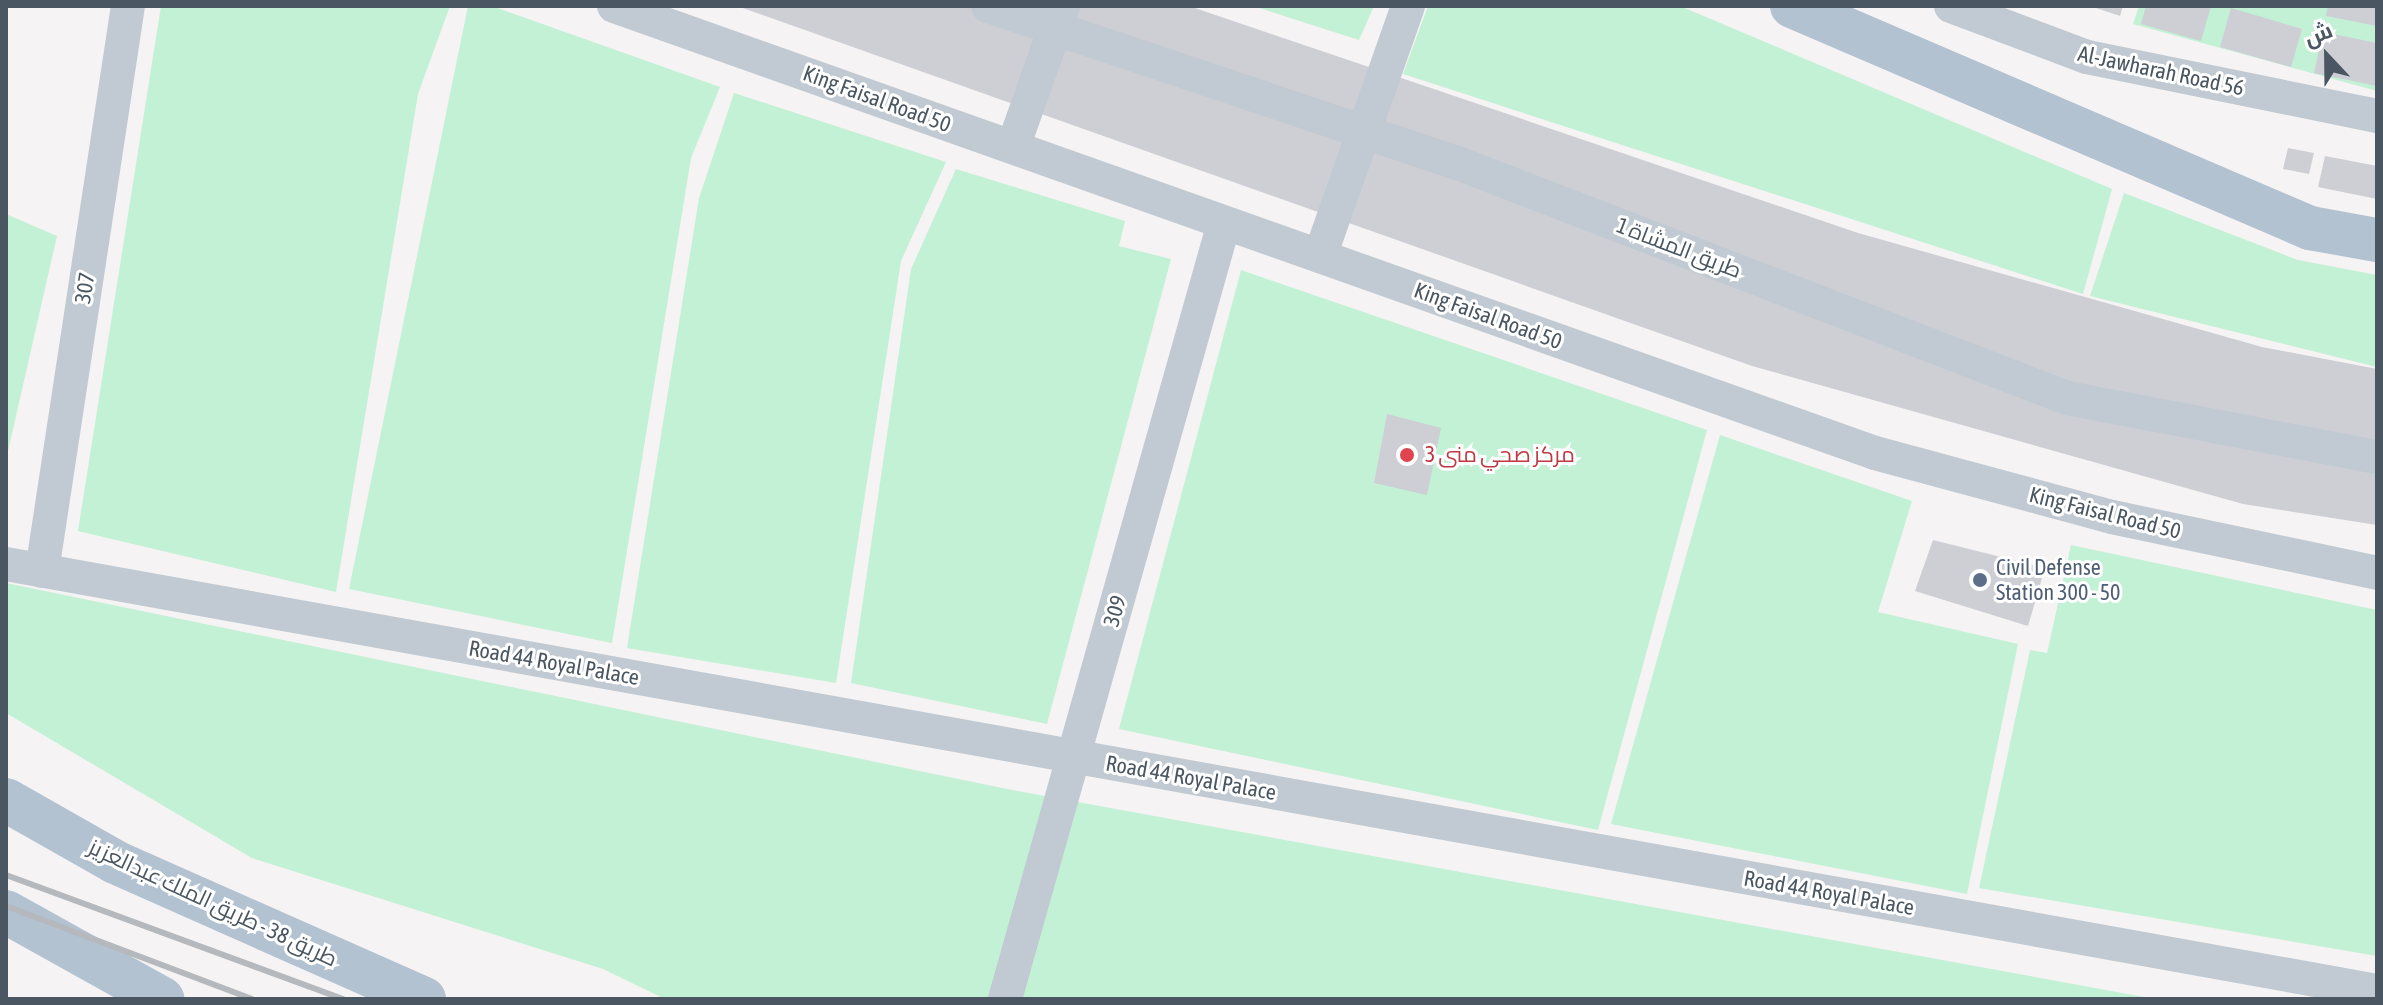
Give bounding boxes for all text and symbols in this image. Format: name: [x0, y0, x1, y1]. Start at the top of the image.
north arrow: [2287, 16, 2367, 96]
text: ش: [2300, 16, 2336, 51]
street label: Al-Jawharah Road 56: [2076, 41, 2246, 101]
street label: King Faisal Road 50: [800, 60, 954, 138]
street label: طريق المشاة 1: [1613, 212, 1745, 284]
street label: 307: [70, 271, 100, 305]
street label: King Faisal Road 50: [1411, 277, 1565, 355]
place label: مركز صحي منى 3: [1425, 442, 1575, 468]
marker: مركز صحي منى 3: [1396, 444, 1418, 466]
street label: King Faisal Road 50: [2026, 481, 2184, 545]
place label: Civil Defense Station 300 - 50: [1996, 554, 2120, 606]
marker: Civil Defense Station 300 - 50: [1971, 571, 1989, 589]
street label: 309: [1098, 592, 1132, 630]
street label: Road 44 Royal Palace: [467, 635, 641, 691]
street label: Road 44 Royal Palace: [1104, 750, 1278, 806]
street label: طريق 38 - طريق الملك عبدالعزيز: [84, 834, 342, 972]
street label: Road 44 Royal Palace: [1742, 865, 1916, 921]

